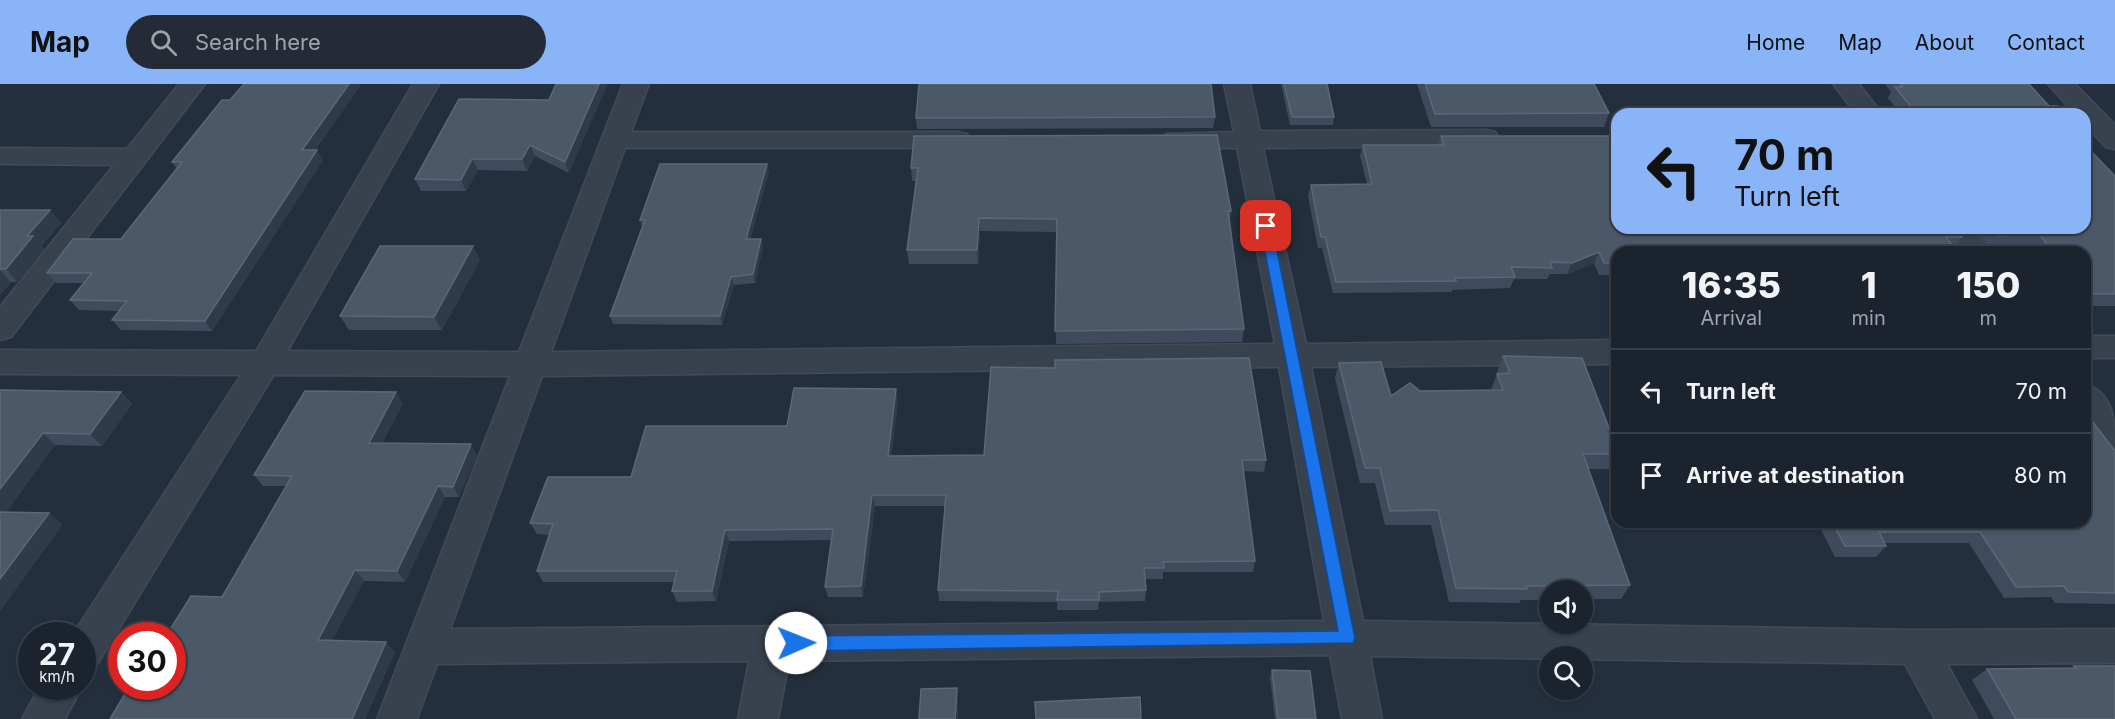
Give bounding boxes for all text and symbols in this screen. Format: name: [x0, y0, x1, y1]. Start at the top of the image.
search box: [126, 15, 546, 69]
text: Map: [30, 25, 90, 59]
icon: search: [147, 26, 180, 59]
text: Search here: [195, 29, 321, 55]
text: Home: [1746, 30, 1805, 55]
text: Map: [1838, 30, 1882, 55]
text: About: [1915, 30, 1974, 55]
text: Contact: [2007, 30, 2085, 55]
text: 70 m: [1734, 129, 1834, 180]
icon: left: [1635, 132, 1713, 210]
text: Turn left: [1734, 180, 1840, 213]
pin: [1240, 200, 1291, 251]
icon: arrive: [1249, 209, 1282, 242]
text: 16:35: [1682, 263, 1781, 307]
text: 1: [1861, 263, 1877, 307]
text: 150: [1956, 263, 2020, 307]
text: Arrival: [1700, 306, 1762, 330]
text: min: [1852, 306, 1886, 330]
text: m: [1980, 306, 1997, 330]
icon: left: [1635, 375, 1668, 408]
text: Turn left: [1686, 378, 1776, 404]
text: 70 m: [2016, 378, 2067, 404]
icon: arrive: [1635, 459, 1668, 492]
text: Arrive at destination: [1686, 462, 1905, 488]
text: 80 m: [2014, 462, 2067, 488]
map controls: [1539, 580, 1593, 700]
button: sound: [1539, 580, 1593, 634]
position arrow: [764, 611, 828, 675]
speed limit sign: 30: [108, 622, 186, 700]
text: 27: [39, 636, 75, 672]
button: search: [1539, 646, 1593, 700]
text: km/h: [39, 667, 75, 686]

